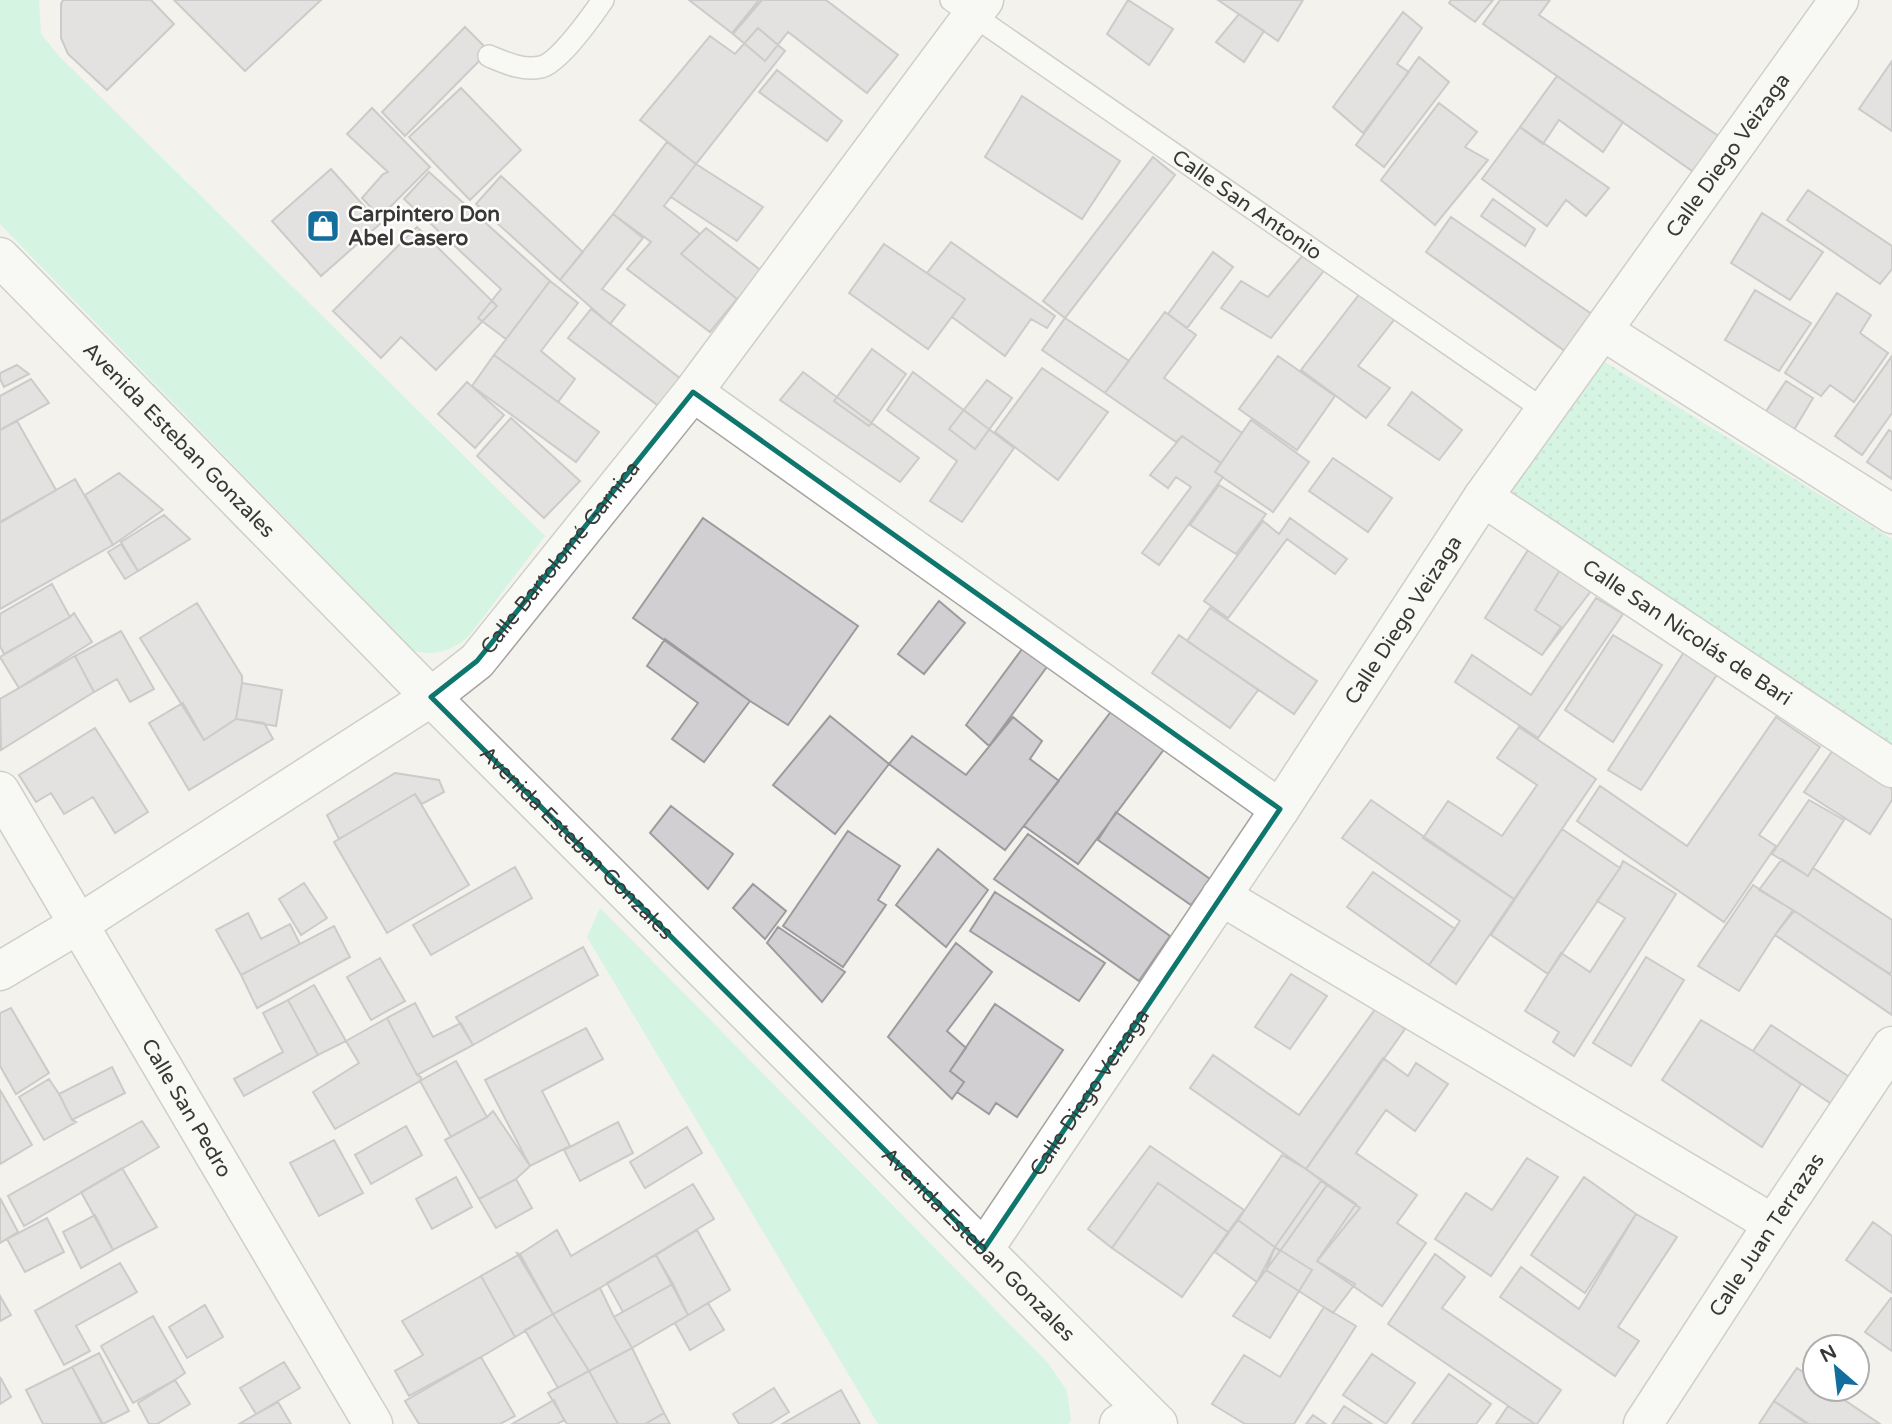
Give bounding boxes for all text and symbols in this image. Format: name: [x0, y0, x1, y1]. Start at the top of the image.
street label: Calle Diego Veizaga: [1661, 68, 1795, 242]
street label: Calle San Antonio: [1167, 144, 1327, 265]
place label: Carpintero Don Abel Casero: [348, 202, 500, 251]
shop icon: Carpintero Don Abel Casero: [304, 207, 342, 245]
street label: Avenida Esteban Gonzales: [78, 337, 280, 543]
street label: Calle Bartolomé Garnica: [475, 456, 645, 659]
street label: Calle Diego Veizaga: [1339, 531, 1467, 709]
street label: Calle San Nicolás de Bari: [1578, 554, 1797, 711]
street label: Avenida Esteban Gonzales: [475, 741, 679, 945]
street label: Calle Diego Veizaga: [1024, 1004, 1155, 1181]
street label: Calle San Pedro: [136, 1034, 237, 1182]
street label: Avenida Esteban Gonzales: [876, 1142, 1080, 1346]
street label: Calle Juan Terrazas: [1704, 1148, 1829, 1321]
north arrow: [1801, 1333, 1871, 1403]
text: N: [1817, 1341, 1840, 1367]

